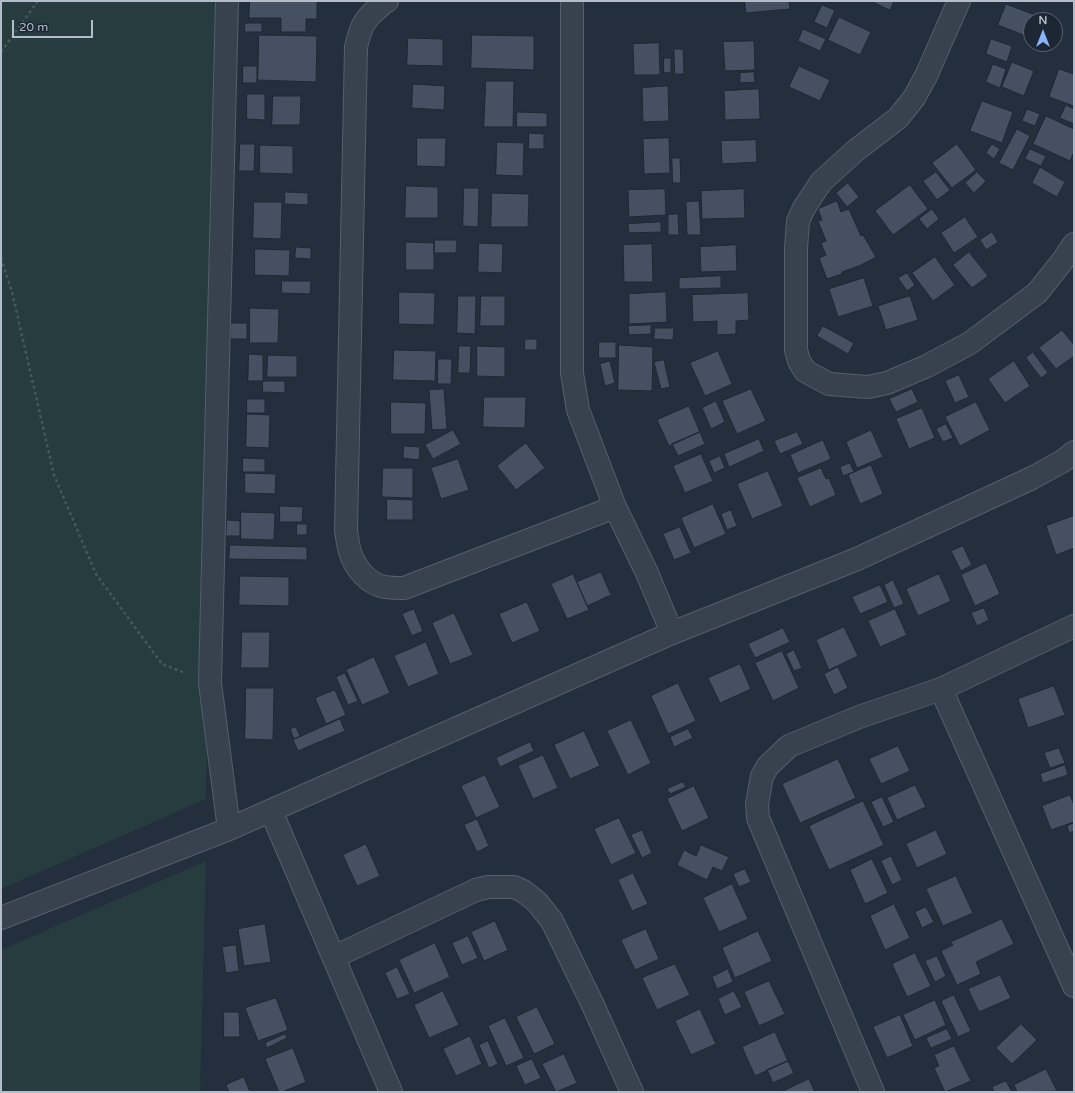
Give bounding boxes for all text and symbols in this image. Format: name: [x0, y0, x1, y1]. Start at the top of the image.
scale bar: [14, 12, 95, 38]
north arrow: [1023, 12, 1063, 52]
text: N: [1039, 14, 1047, 27]
text: 20 m: [19, 20, 48, 34]

